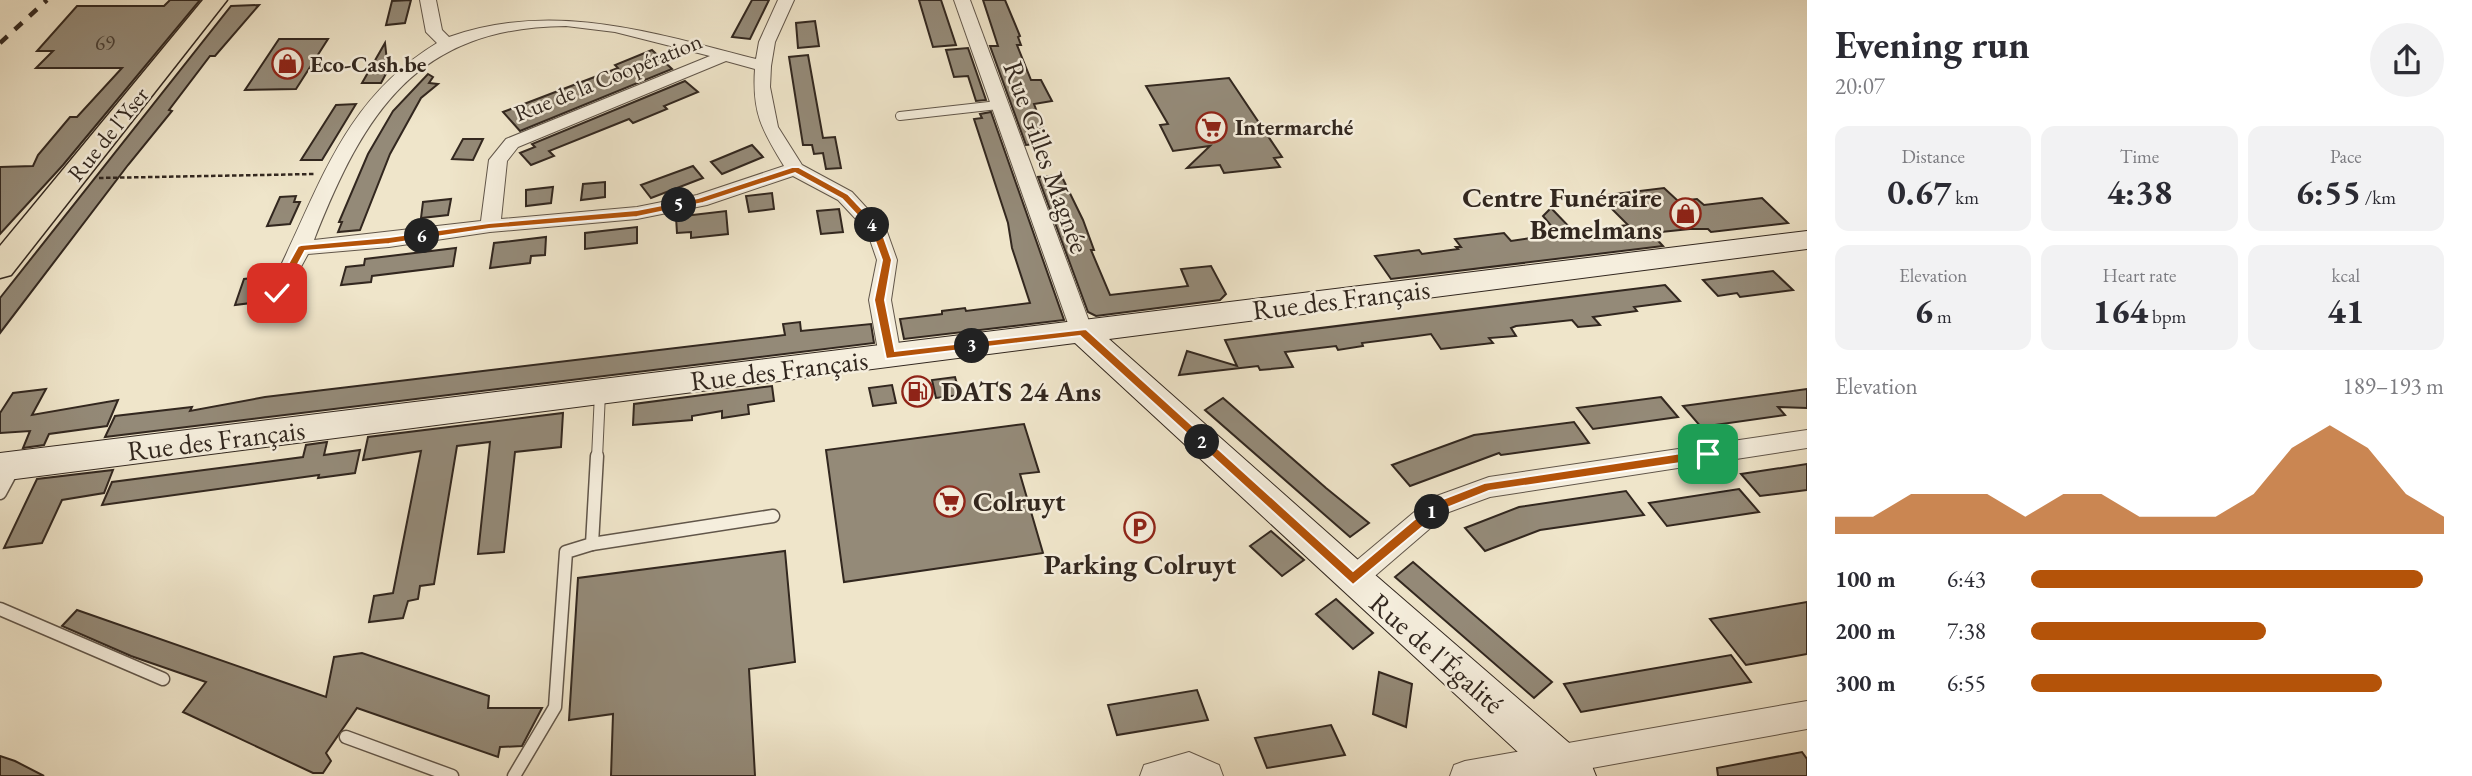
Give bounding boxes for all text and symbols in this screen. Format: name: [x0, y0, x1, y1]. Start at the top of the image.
text: Evening run: [1835, 20, 2030, 69]
button: share: [2370, 23, 2444, 97]
street label: Rue de la Coopération: [510, 26, 706, 128]
house number: 69: [95, 29, 115, 56]
shop icon: Eco-Cash.be: [270, 47, 304, 81]
place label: Eco-Cash.be: [310, 49, 427, 79]
street label: Rue Gilles Magnée: [996, 56, 1098, 258]
text: 20:07: [1835, 71, 1885, 101]
street label: Rue de l'Yser: [61, 80, 155, 187]
supermarket icon: Intermarché: [1195, 110, 1229, 144]
place label: Intermarché: [1235, 112, 1354, 142]
text: Distance: [1901, 144, 1965, 169]
text: Time: [2120, 144, 2159, 169]
text: Pace: [2330, 144, 2362, 169]
text: 0.67: [1887, 169, 1952, 214]
text: 4:38: [2107, 169, 2172, 214]
text: 6:55: [2296, 169, 2361, 214]
place label: Centre Funéraire Bemelmans: [1462, 179, 1662, 247]
text: km: [1952, 185, 1979, 210]
text: /km: [2361, 185, 2396, 210]
pin: 5: [662, 188, 696, 222]
text: 5: [673, 192, 684, 217]
shop icon: Centre Funéraire Bemelmans: [1668, 196, 1702, 230]
pin: 4: [854, 208, 890, 243]
text: 4: [866, 212, 877, 237]
pin: 6: [404, 218, 440, 254]
text: 6: [416, 223, 427, 248]
pin: [247, 263, 307, 323]
text: Elevation: [1899, 263, 1967, 288]
text: Heart rate: [2103, 263, 2176, 288]
text: kcal: [2332, 263, 2360, 288]
street label: Rue des Français: [1250, 270, 1432, 328]
icon: check: [258, 274, 296, 312]
text: 6: [1915, 288, 1933, 333]
text: 164: [2093, 288, 2148, 333]
text: 41: [2327, 288, 2364, 333]
text: m: [1933, 304, 1952, 329]
text: bpm: [2148, 304, 2186, 329]
pin: 3: [954, 328, 990, 364]
text: 3: [966, 333, 977, 358]
street label: Rue des Français: [688, 341, 870, 399]
text: Elevation: [1835, 371, 1918, 401]
text: 189–193 m: [2343, 371, 2444, 401]
place label: DATS 24 Ans: [941, 373, 1101, 409]
fuel station icon: DATS 24 Ans: [901, 374, 935, 408]
street label: Rue des Français: [125, 411, 307, 469]
pin: 2: [1184, 424, 1220, 460]
pin: [1678, 424, 1738, 484]
text: 2: [1196, 429, 1207, 454]
icon: arrive: [1689, 435, 1727, 473]
place label: Colruyt: [973, 483, 1066, 519]
supermarket icon: Colruyt: [933, 484, 967, 518]
pin: 1: [1414, 494, 1450, 530]
text: 1: [1426, 499, 1437, 524]
parking icon: Parking Colruyt: [1123, 510, 1157, 544]
place label: Parking Colruyt: [1044, 546, 1237, 582]
text: 100 m: [1835, 564, 1896, 594]
text: 6:43: [1947, 564, 1986, 594]
street label: Rue de l'Égalité: [1362, 585, 1512, 721]
text: 200 m: [1835, 616, 1896, 646]
text: 7:38: [1947, 616, 1986, 646]
text: 300 m: [1835, 668, 1896, 698]
text: 6:55: [1947, 668, 1986, 698]

